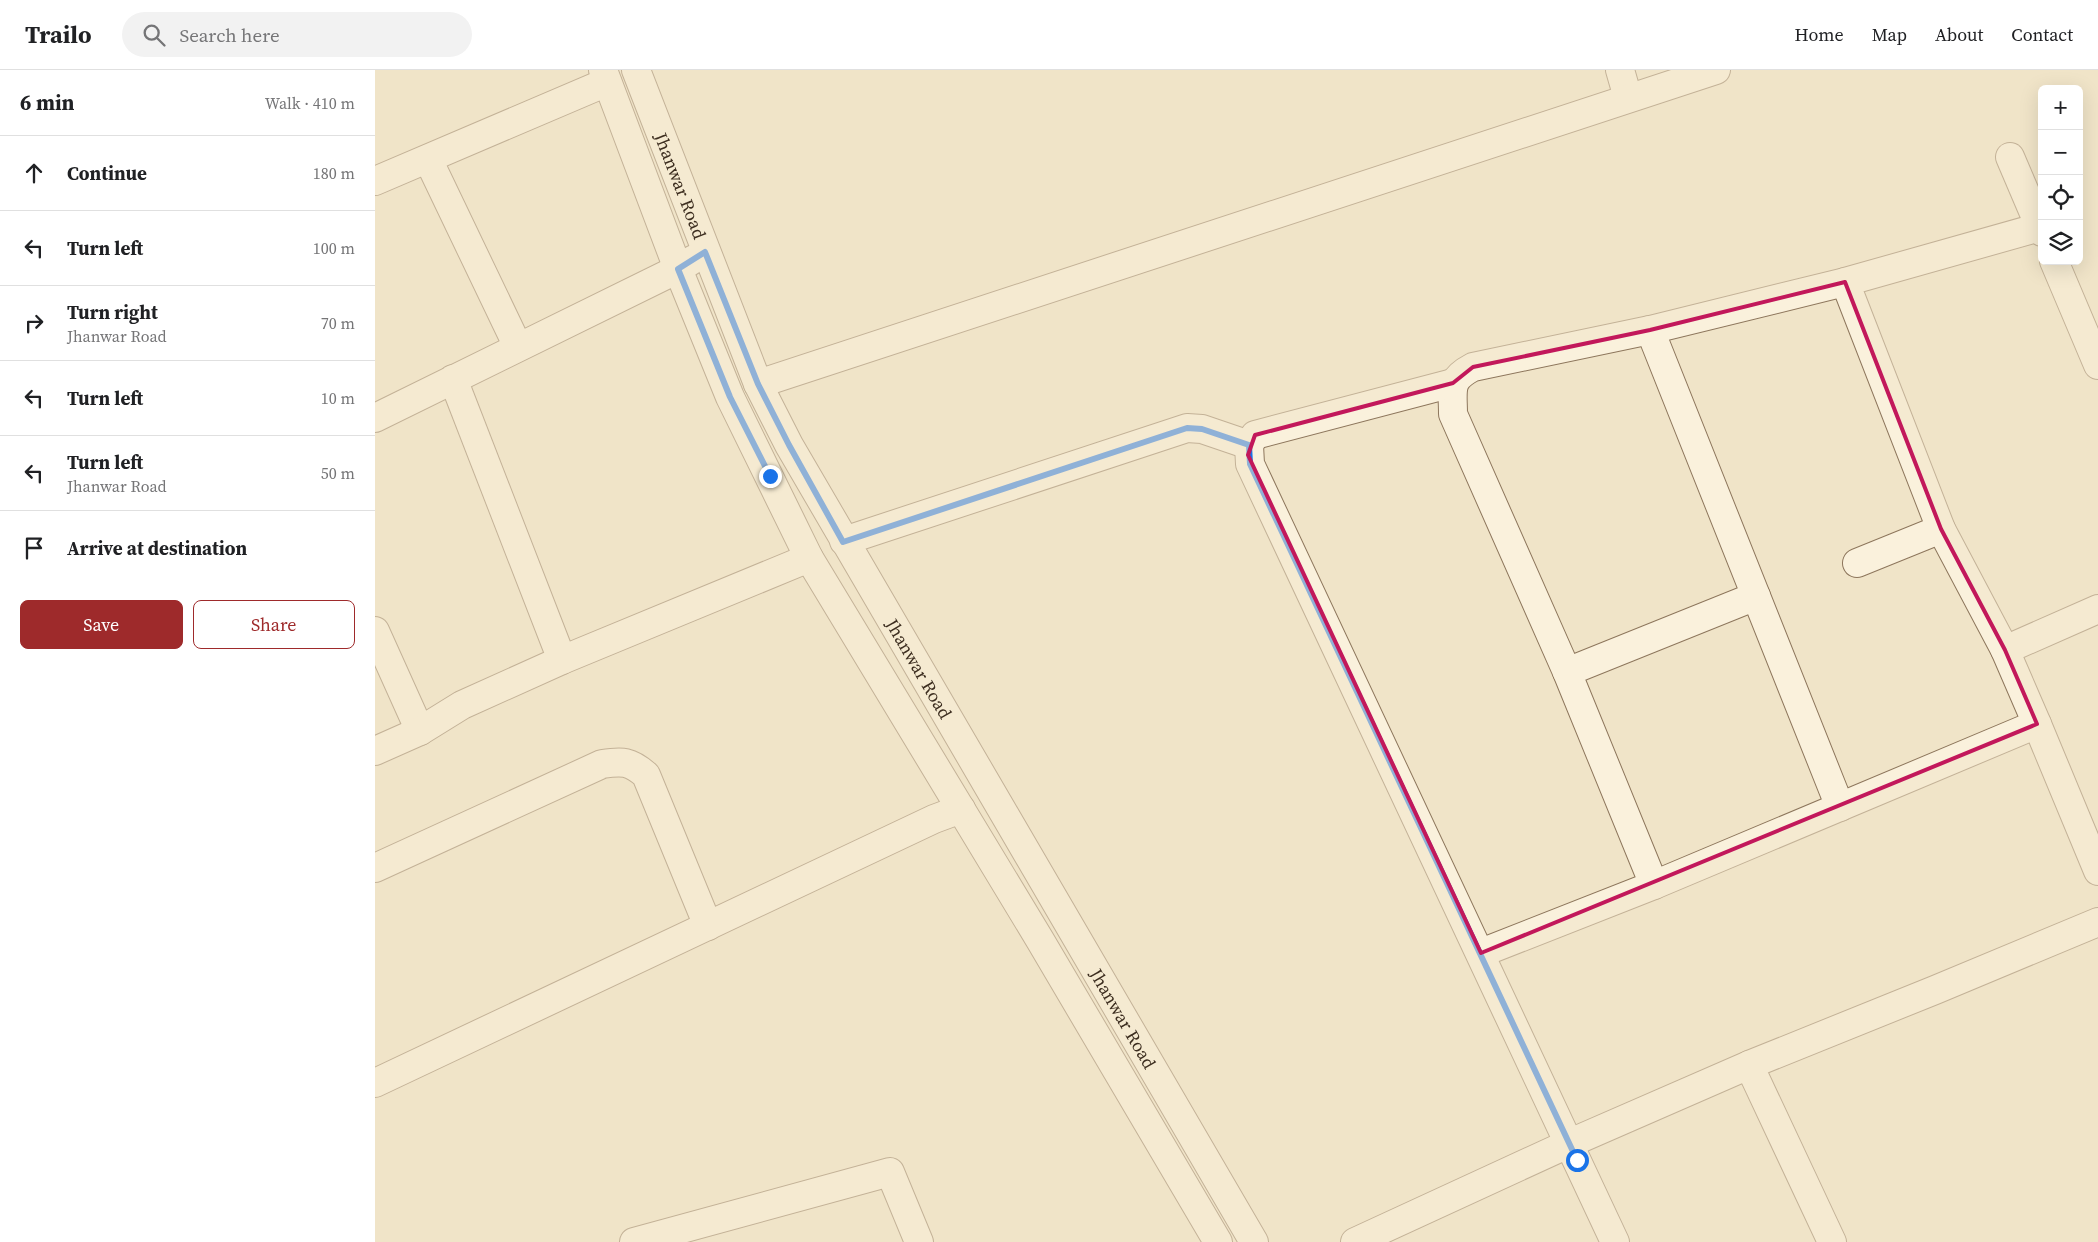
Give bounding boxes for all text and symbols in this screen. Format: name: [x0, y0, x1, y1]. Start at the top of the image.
search box: [122, 12, 472, 57]
text: Trailo: [25, 18, 92, 51]
icon: search: [140, 21, 168, 49]
text: Search here: [180, 22, 280, 48]
text: Home: [1795, 22, 1844, 47]
text: Map: [1872, 22, 1907, 47]
text: About: [1935, 22, 1983, 47]
text: Contact: [2011, 22, 2073, 47]
map controls: [2038, 85, 2083, 265]
button: +: [2038, 85, 2083, 130]
text: 6 min: [20, 88, 75, 117]
text: Walk · 410 m: [265, 92, 355, 114]
street label: Jhanwar Road: [649, 128, 713, 242]
button: −: [2038, 130, 2083, 175]
icon: ahead: [20, 159, 48, 187]
text: Continue: [67, 160, 147, 186]
text: 180 m: [313, 162, 355, 184]
button: locate: [2038, 175, 2083, 220]
button: layers: [2038, 220, 2083, 265]
icon: left: [20, 234, 48, 262]
text: Turn left: [67, 235, 143, 261]
text: 100 m: [313, 237, 355, 259]
text: Turn right: [67, 299, 158, 325]
icon: right: [20, 309, 48, 337]
text: 70 m: [321, 312, 355, 334]
text: Jhanwar Road: [67, 325, 167, 347]
icon: left: [20, 384, 48, 412]
text: Turn left: [67, 385, 143, 411]
text: 10 m: [321, 387, 355, 409]
text: Turn left: [67, 449, 143, 475]
icon: left: [20, 459, 48, 487]
text: 50 m: [321, 462, 355, 484]
route end: [759, 465, 782, 488]
text: Jhanwar Road: [67, 475, 167, 497]
icon: arrive: [20, 534, 48, 562]
text: Arrive at destination: [67, 535, 247, 561]
button: Save: [20, 600, 183, 649]
button: Share: [193, 600, 355, 649]
street label: Jhanwar Road: [880, 613, 958, 723]
street label: Jhanwar Road: [1084, 963, 1163, 1073]
route start: [1566, 1149, 1589, 1172]

